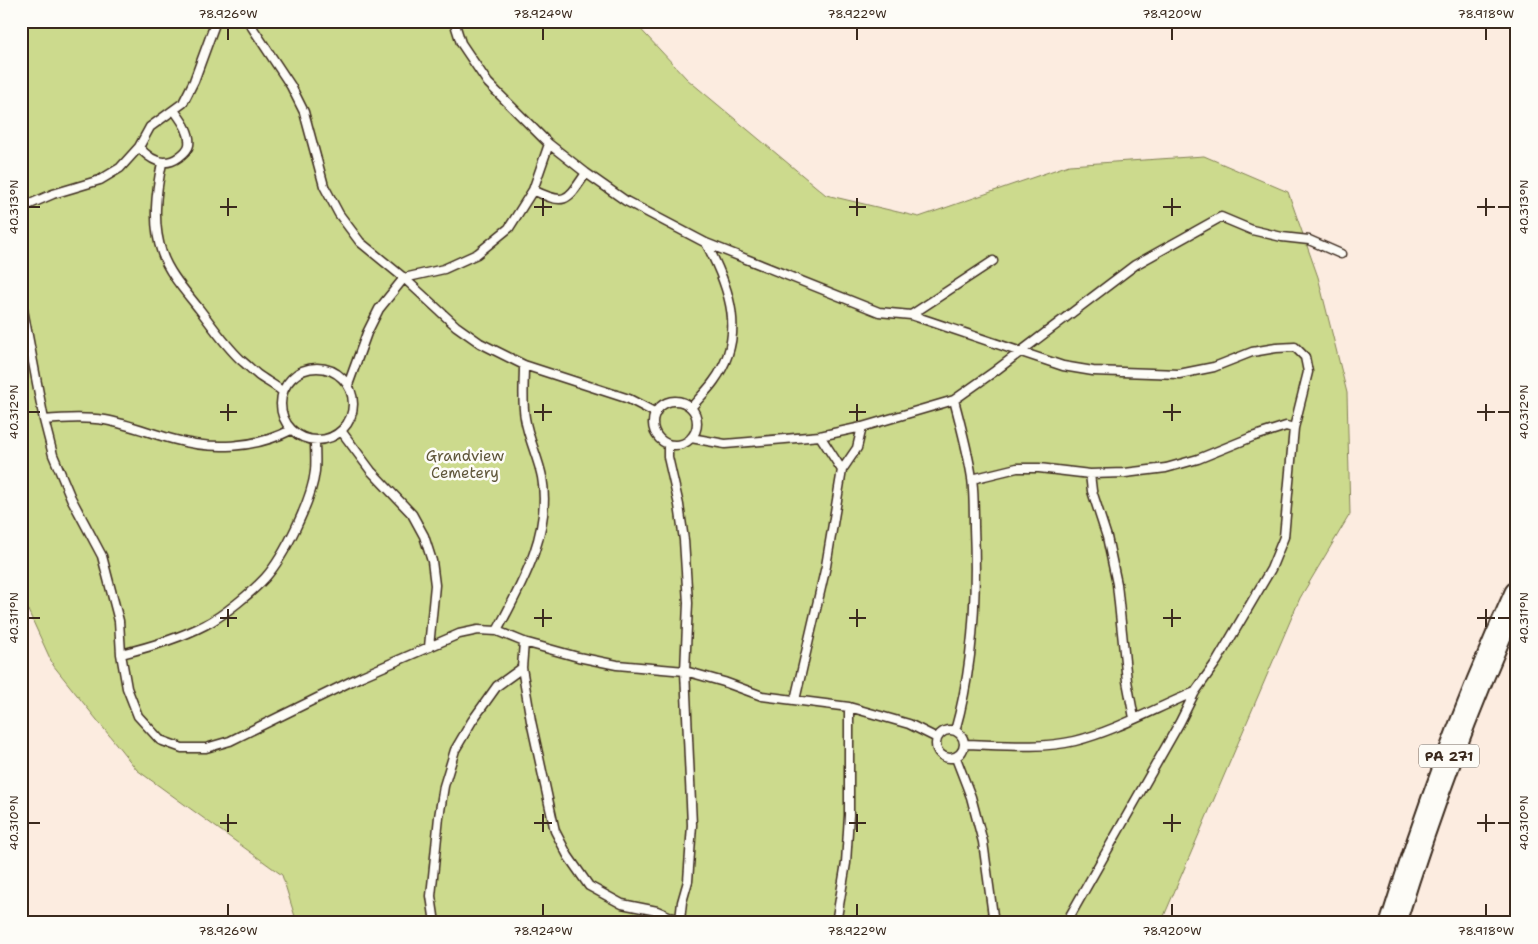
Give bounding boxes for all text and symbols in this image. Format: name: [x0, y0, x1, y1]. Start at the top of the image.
text: 78.926°W: [198, 6, 258, 22]
text: 78.924°W: [513, 6, 573, 22]
text: 78.922°W: [827, 6, 887, 22]
text: 78.920°W: [1142, 6, 1202, 22]
text: 78.918°W: [1458, 6, 1514, 22]
text: 40.313°N: [6, 180, 22, 234]
text: 40.313°N: [1516, 180, 1532, 234]
text: 40.312°N: [6, 385, 22, 439]
text: 40.312°N: [1516, 385, 1532, 439]
park label: Grandview Cemetery: [426, 446, 504, 483]
text: 40.311°N: [6, 592, 22, 644]
text: 40.311°N: [1516, 592, 1532, 644]
road number: PA 271: [1419, 744, 1479, 768]
text: 40.310°N: [6, 795, 22, 851]
text: 40.310°N: [1516, 795, 1532, 851]
text: 78.926°W: [198, 923, 258, 939]
text: 78.924°W: [513, 923, 573, 939]
text: 78.922°W: [827, 923, 887, 939]
text: 78.920°W: [1142, 923, 1202, 939]
text: 78.918°W: [1458, 923, 1514, 939]

